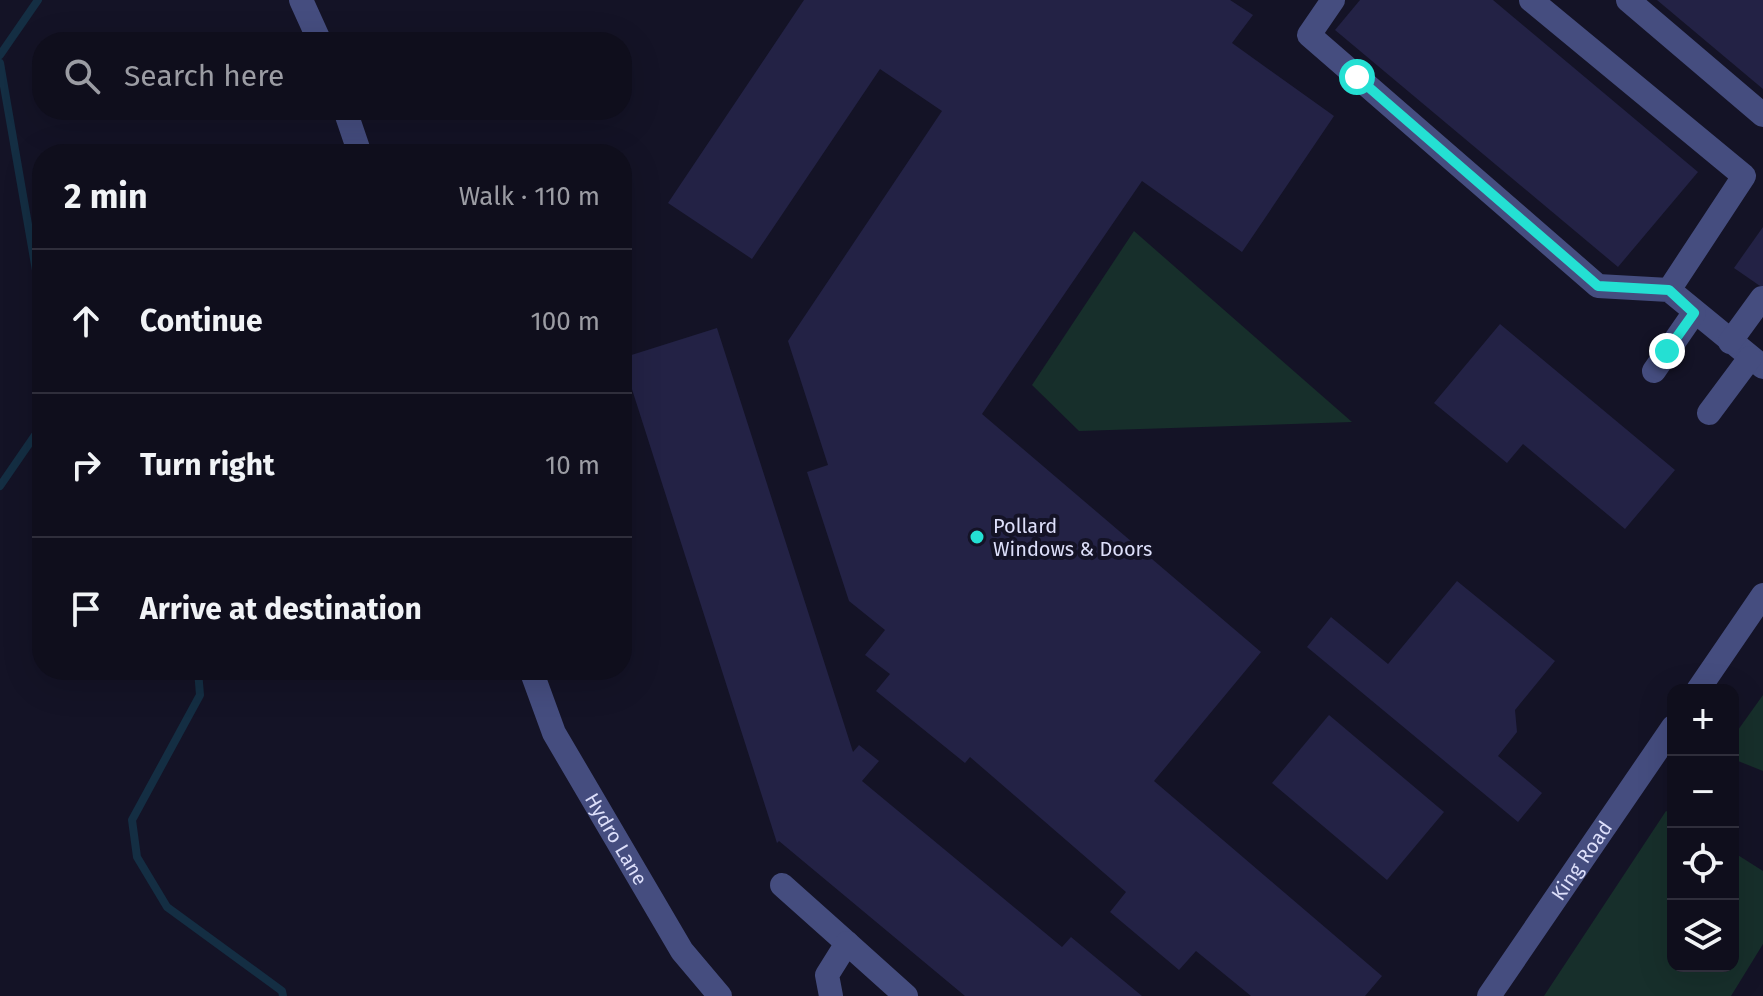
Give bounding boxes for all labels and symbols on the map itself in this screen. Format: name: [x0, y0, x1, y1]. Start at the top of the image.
route start: [1339, 59, 1375, 95]
route end: [1649, 333, 1685, 369]
place label: Pollard Windows & Doors: [993, 514, 1152, 561]
marker: Pollard Windows & Doors: [968, 528, 986, 546]
street label: Hydro Lane: [580, 789, 653, 889]
street label: King Road: [1546, 816, 1617, 905]

